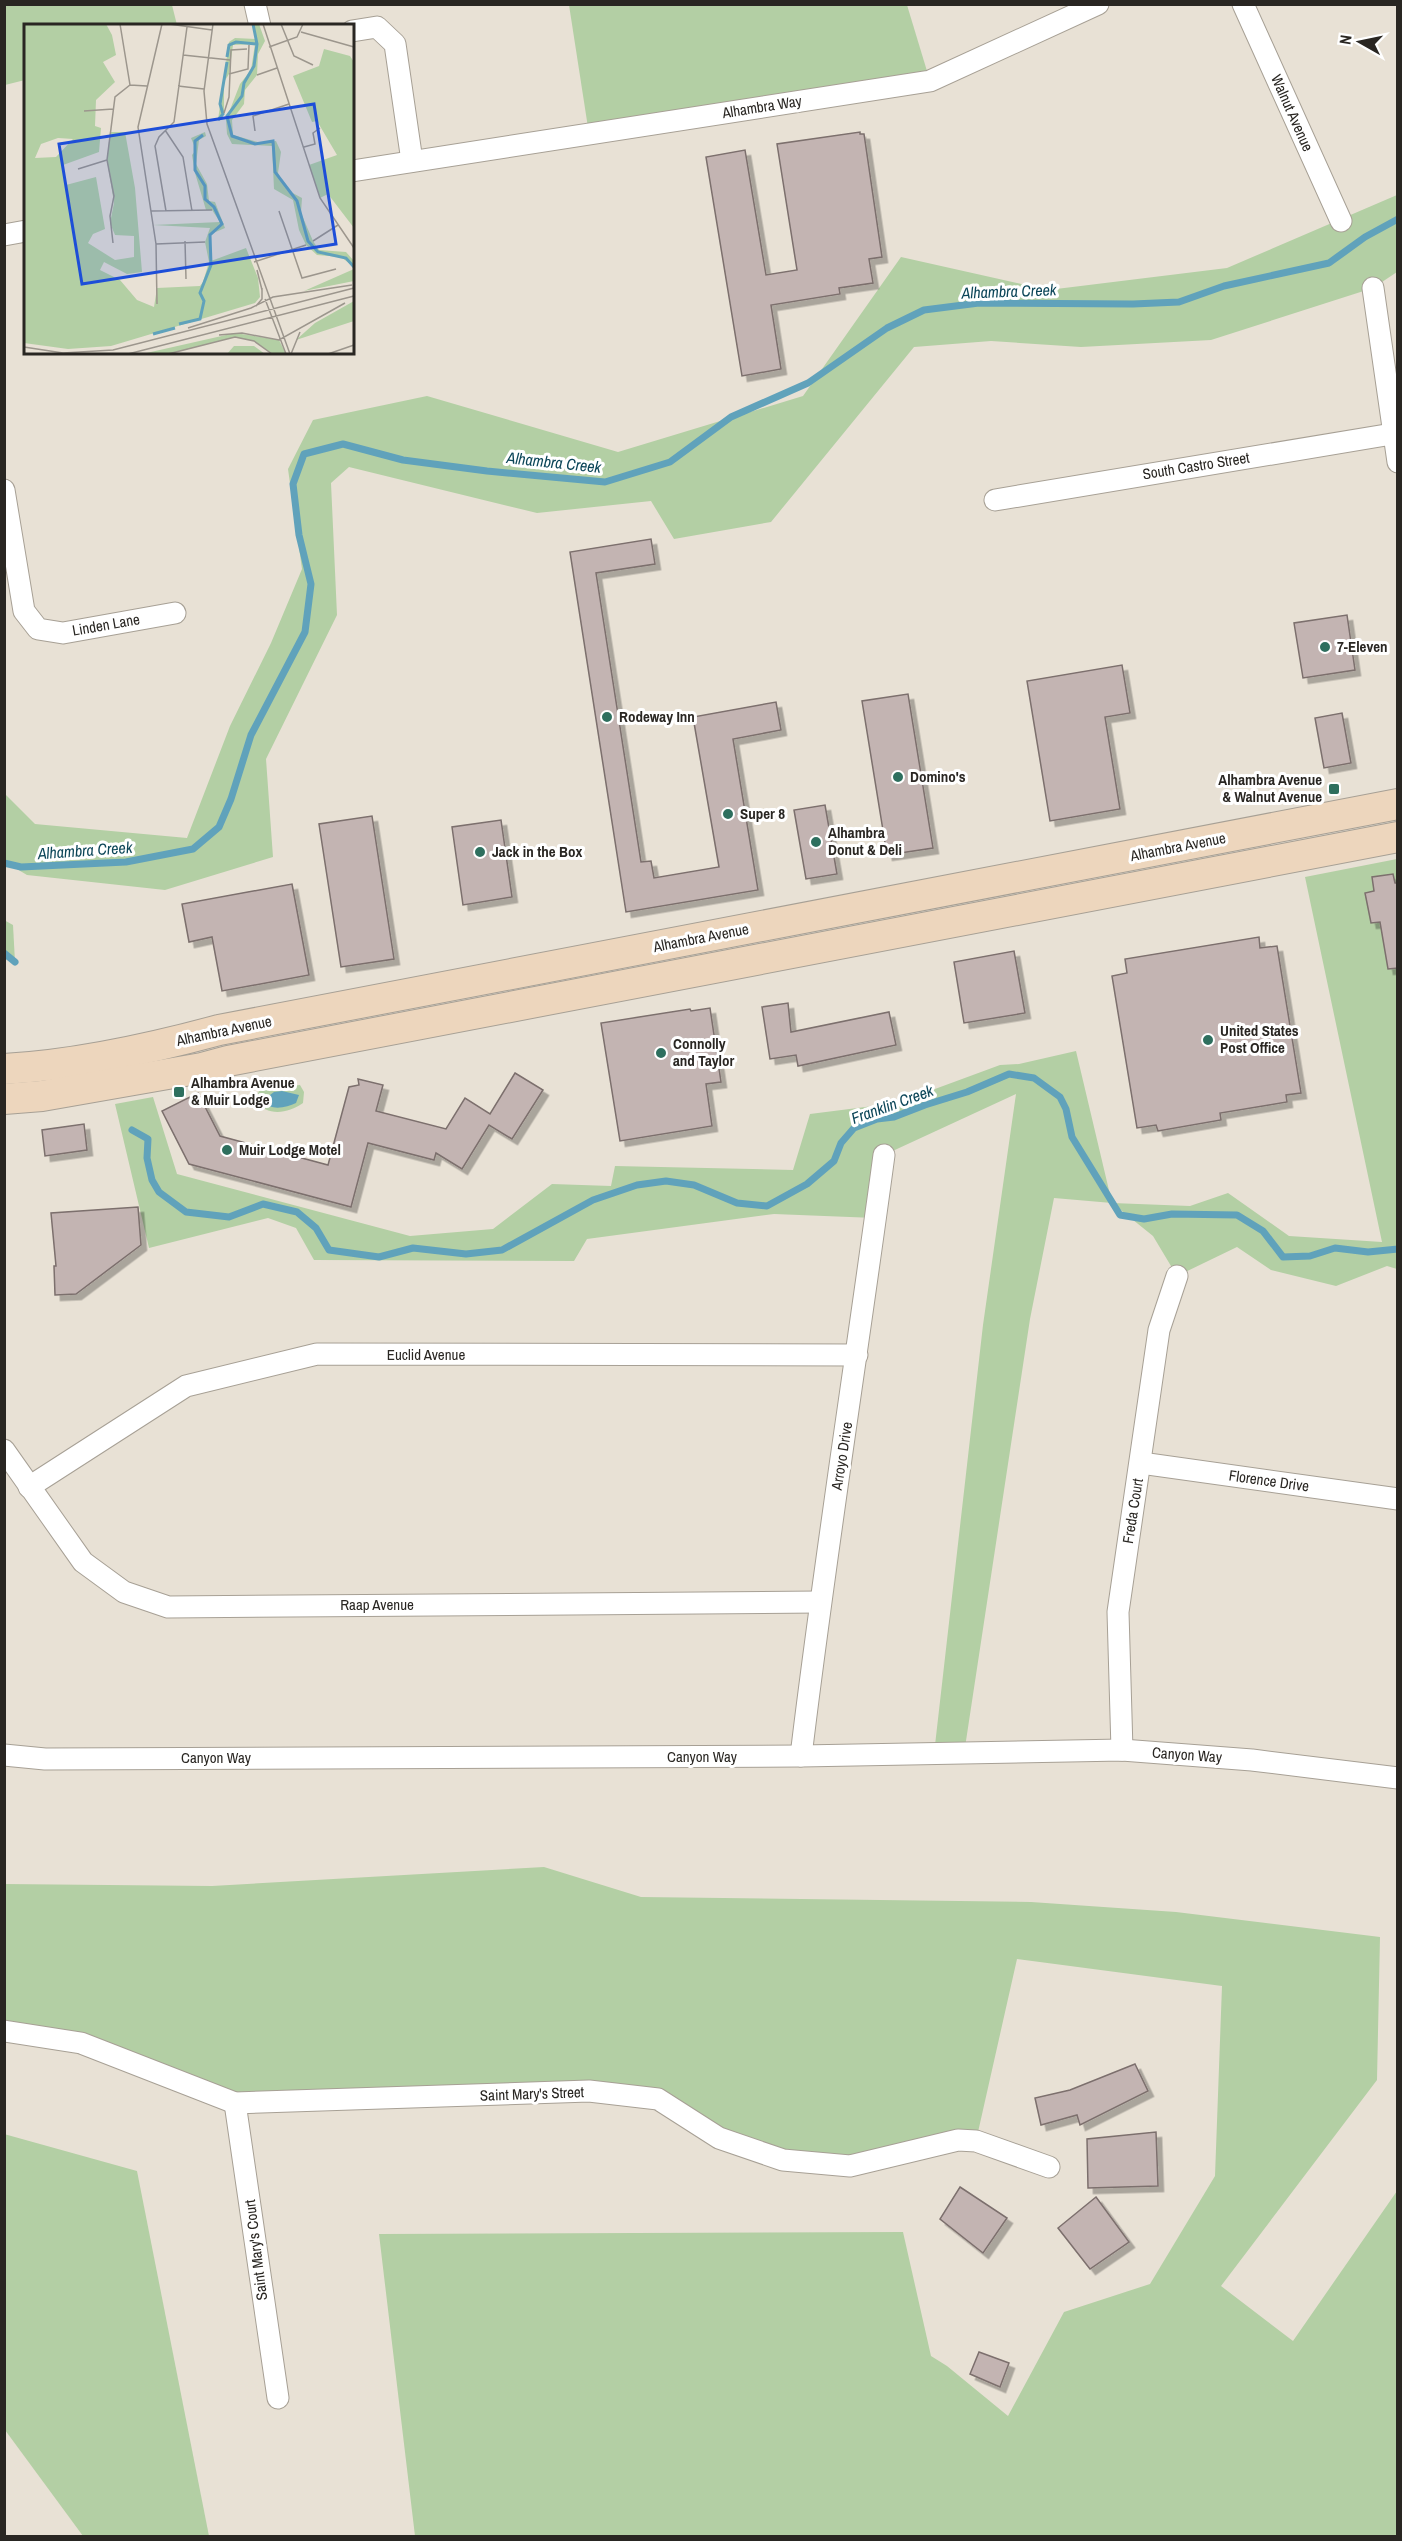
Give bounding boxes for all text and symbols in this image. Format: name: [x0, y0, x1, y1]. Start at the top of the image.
north arrow: [1330, 12, 1390, 72]
inset map: [24, 24, 354, 354]
text: N: [1334, 33, 1357, 46]
street label: Walnut Avenue: [1266, 71, 1319, 155]
street label: Alhambra Way: [720, 90, 804, 123]
water label: Alhambra Creek: [960, 278, 1057, 304]
water label: Alhambra Creek: [505, 446, 603, 478]
street label: South Castro Street: [1141, 447, 1251, 484]
street label: Linden Lane: [70, 608, 142, 641]
place label: 7-Eleven: [1337, 636, 1388, 657]
marker: 7-Eleven: [1318, 640, 1332, 654]
place label: Rodeway Inn: [619, 706, 695, 727]
marker: Rodeway Inn: [600, 710, 614, 724]
place label: Domino's: [910, 766, 966, 787]
place label: Alhambra Avenue & Walnut Avenue: [1218, 769, 1322, 807]
marker: Domino's: [891, 770, 905, 784]
marker: Alhambra Avenue & Walnut Avenue: [1327, 782, 1341, 796]
place label: Super 8: [740, 803, 785, 824]
marker: Super 8: [721, 807, 735, 821]
place label: Alhambra Donut & Deli: [828, 822, 902, 860]
street label: Alhambra Avenue: [1127, 827, 1228, 866]
marker: Alhambra Donut & Deli: [809, 835, 823, 849]
water label: Alhambra Creek: [36, 836, 133, 864]
place label: Jack in the Box: [492, 841, 582, 862]
marker: Jack in the Box: [473, 845, 487, 859]
street label: Alhambra Avenue: [650, 918, 751, 957]
street label: Alhambra Avenue: [173, 1010, 274, 1051]
place label: United States Post Office: [1220, 1020, 1299, 1058]
place label: Connolly and Taylor: [673, 1033, 735, 1071]
marker: United States Post Office: [1201, 1033, 1215, 1047]
marker: Connolly and Taylor: [654, 1046, 668, 1060]
place label: Alhambra Avenue & Muir Lodge: [191, 1072, 295, 1110]
water label: Franklin Creek: [848, 1079, 937, 1129]
marker: Alhambra Avenue & Muir Lodge: [172, 1085, 186, 1099]
place label: Muir Lodge Motel: [239, 1139, 341, 1160]
marker: Muir Lodge Motel: [220, 1143, 234, 1157]
street label: Euclid Avenue: [387, 1344, 465, 1365]
street label: Arroyo Drive: [826, 1420, 857, 1493]
street label: Florence Drive: [1228, 1464, 1311, 1497]
street label: Freda Court: [1117, 1476, 1148, 1545]
street label: Raap Avenue: [340, 1594, 414, 1615]
street label: Canyon Way: [1151, 1742, 1224, 1767]
street label: Canyon Way: [667, 1746, 738, 1767]
street label: Canyon Way: [181, 1747, 252, 1768]
street label: Saint Mary's Street: [480, 2081, 585, 2106]
street label: Saint Mary's Court: [239, 2198, 272, 2302]

